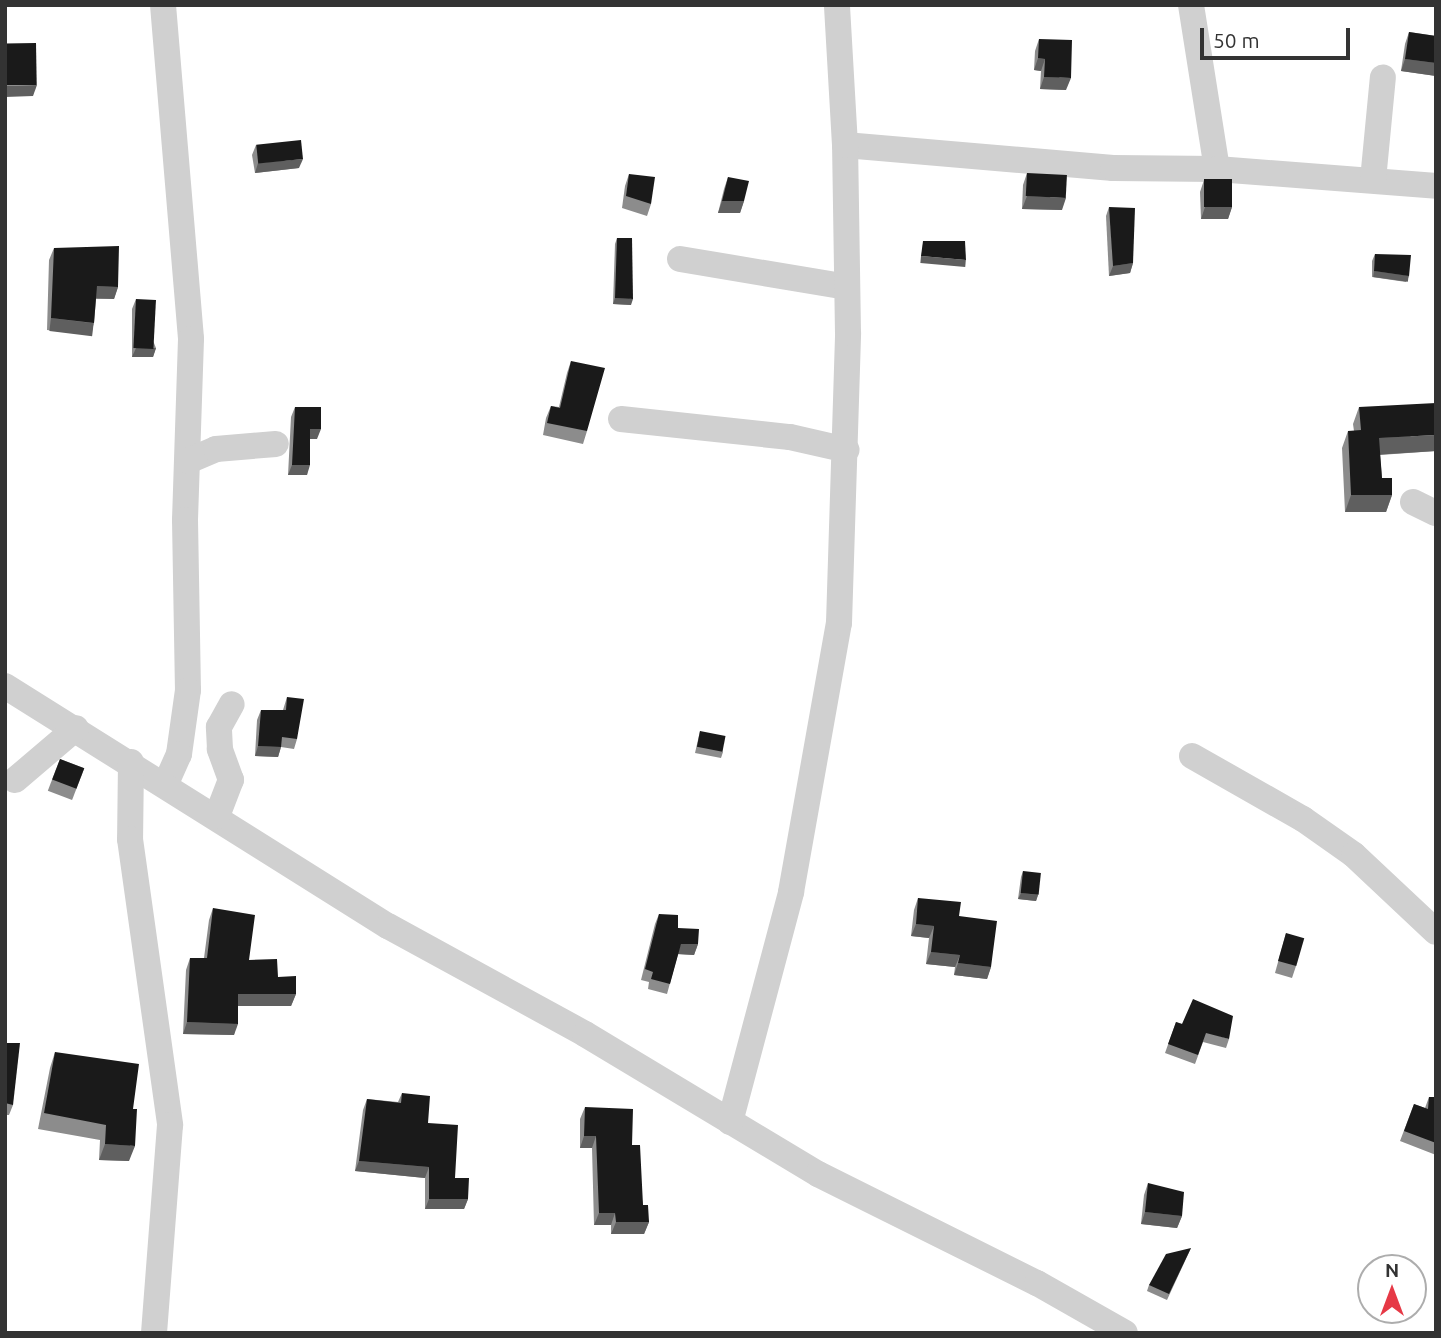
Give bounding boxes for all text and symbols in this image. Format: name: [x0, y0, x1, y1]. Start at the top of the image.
scale bar: [1203, 14, 1354, 58]
text: 50 m: [1213, 28, 1260, 52]
north arrow: [1357, 1254, 1427, 1324]
text: N: [1385, 1259, 1399, 1281]

